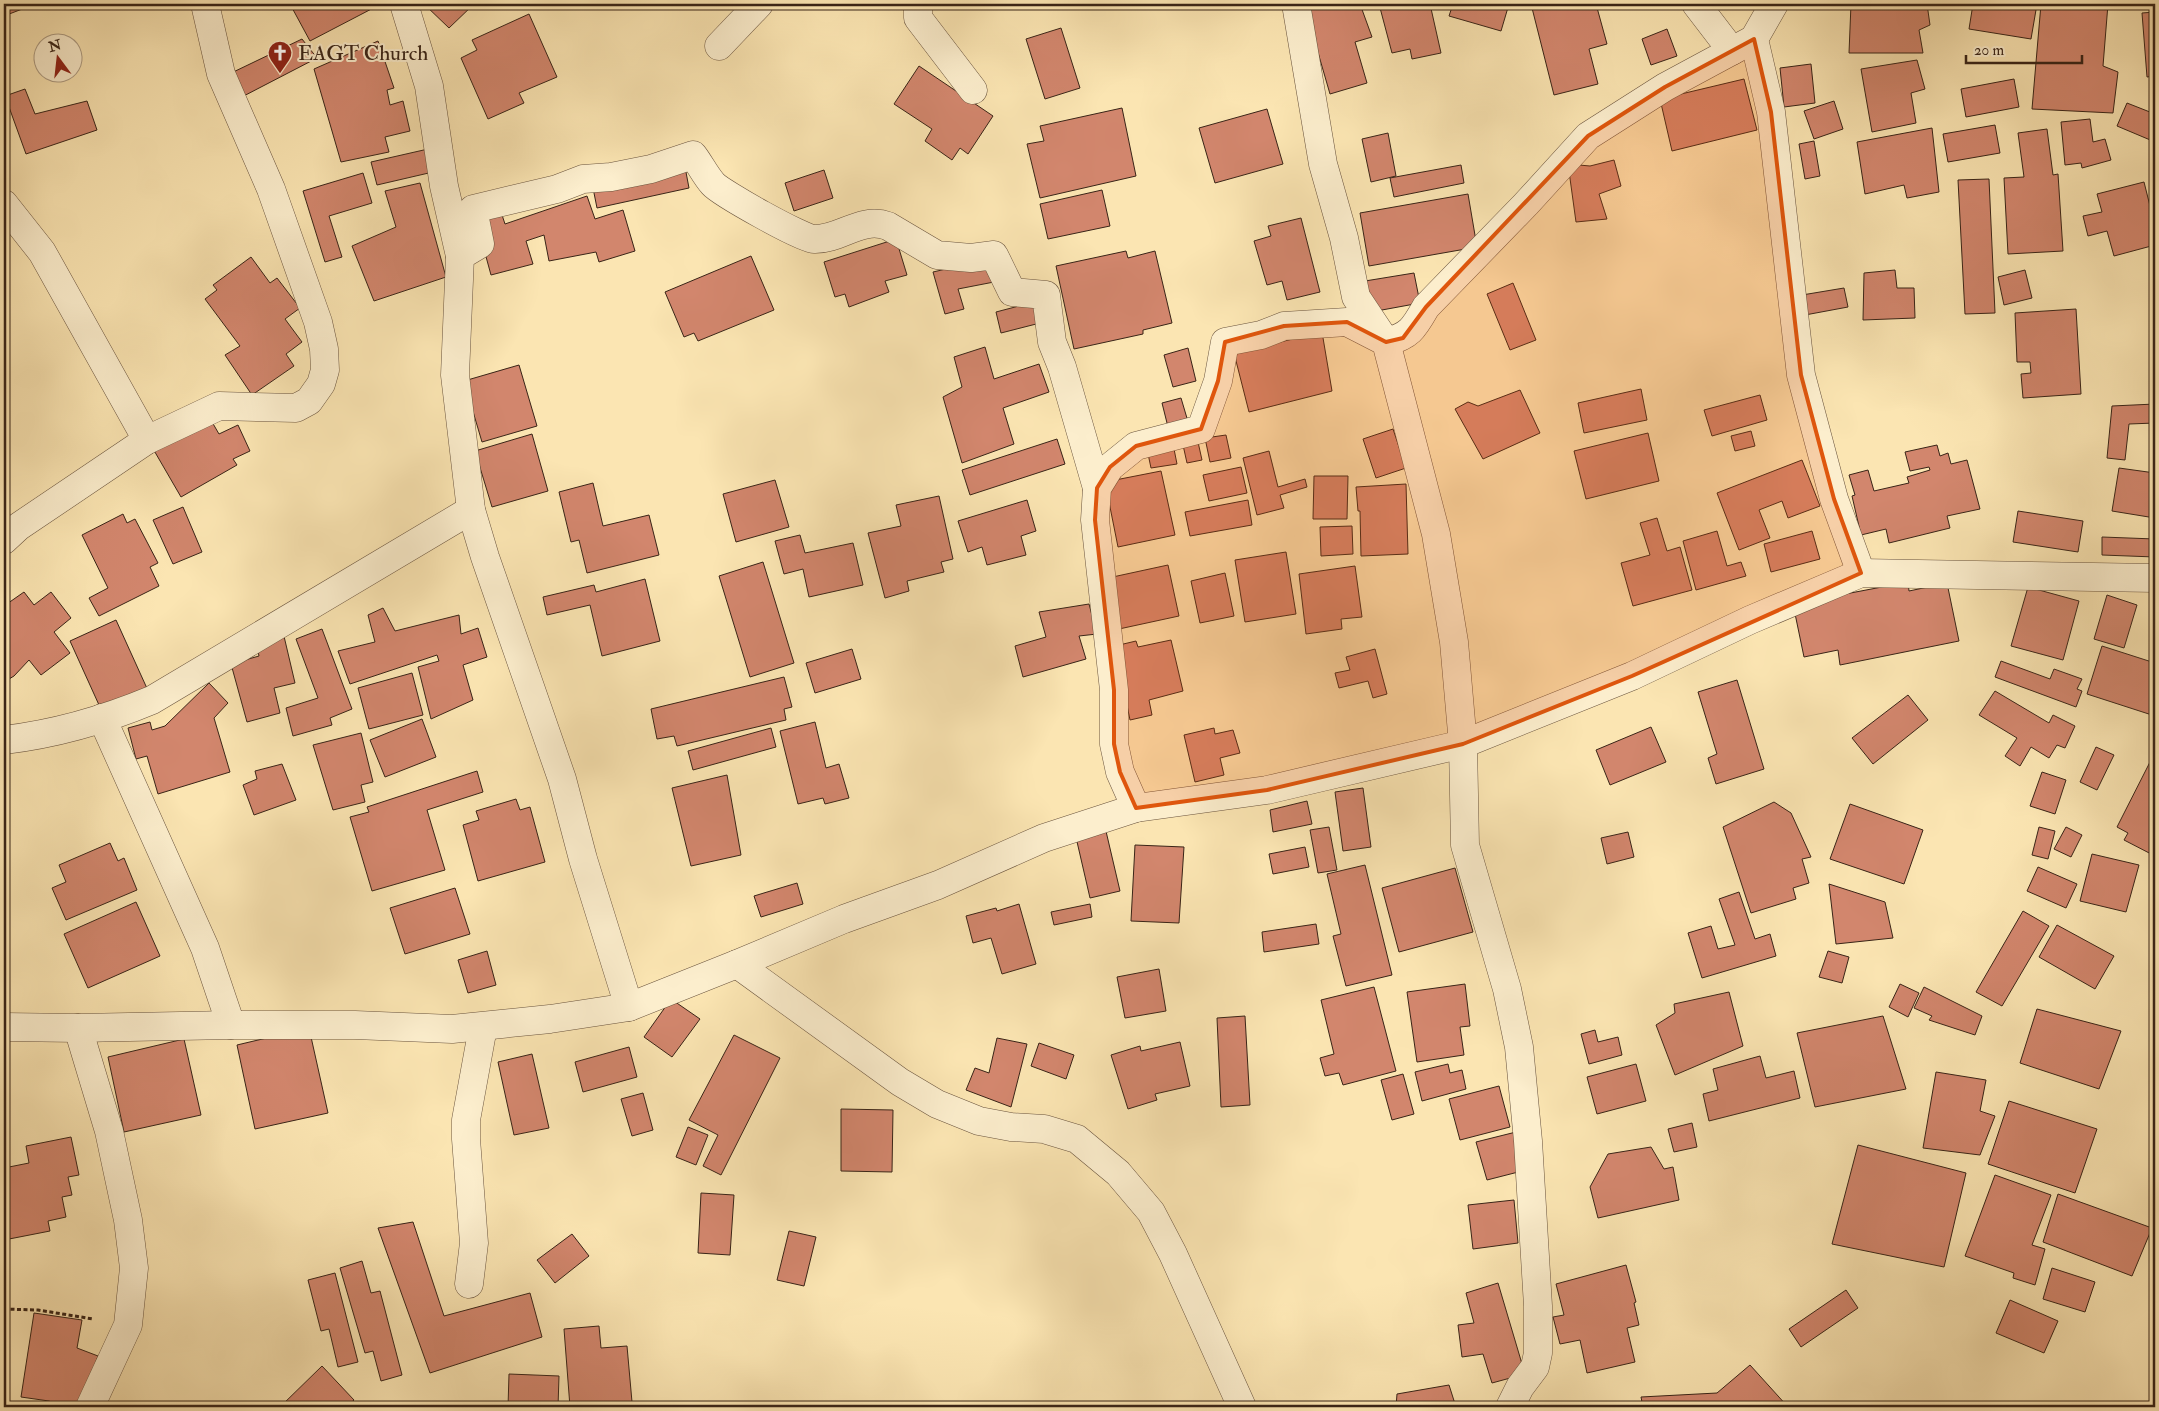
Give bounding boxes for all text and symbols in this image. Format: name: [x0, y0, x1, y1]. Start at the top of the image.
north arrow: [32, 32, 82, 82]
scale bar: [1966, 32, 2083, 64]
text: N: [46, 36, 63, 56]
church icon: EAGT Church: [267, 40, 293, 74]
place label: EAGT Church: [298, 40, 428, 67]
text: 20 m: [1974, 41, 2004, 60]

